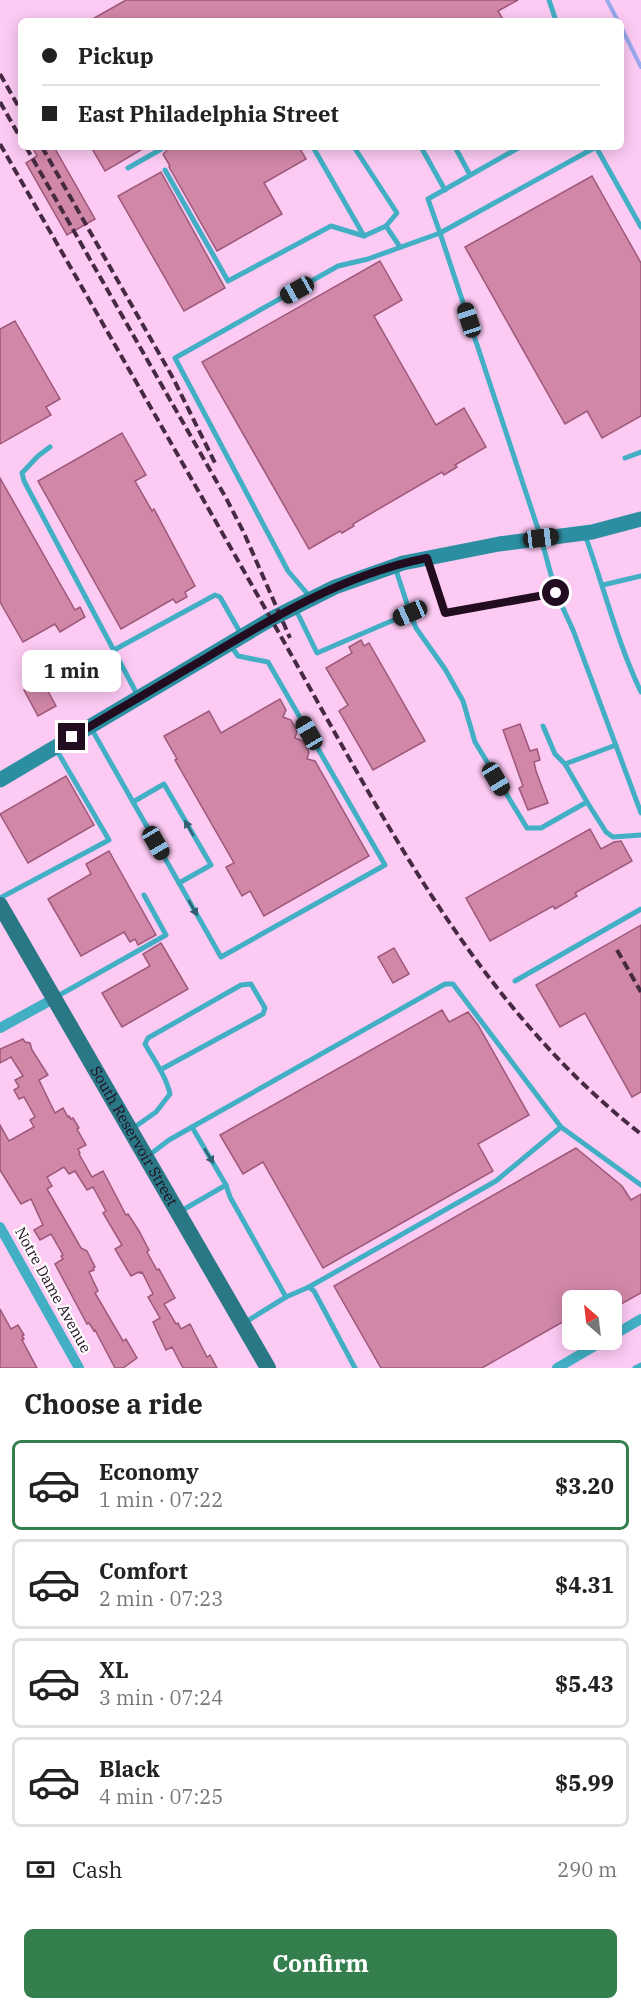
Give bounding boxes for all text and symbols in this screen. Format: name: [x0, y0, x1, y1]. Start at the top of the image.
text: Pickup: [78, 41, 154, 70]
text: East Philadelphia Street: [78, 99, 339, 128]
car: [277, 273, 317, 307]
car: [455, 300, 483, 340]
car: [522, 527, 560, 549]
route start: [542, 579, 569, 606]
car: [390, 597, 430, 629]
callout: 1 min: [22, 650, 122, 692]
text: 1 min: [44, 657, 100, 684]
car: [292, 713, 326, 753]
route end: [58, 723, 85, 750]
car: [479, 759, 513, 799]
one-way arrow: [184, 820, 195, 836]
car: [139, 823, 173, 863]
one-way arrow: [187, 899, 197, 916]
street label: South Reservoir Street: [86, 1062, 182, 1209]
one-way arrow: [203, 1148, 214, 1164]
street label: Notre Dame Avenue: [11, 1224, 96, 1356]
north arrow: [562, 1290, 622, 1350]
map controls: [562, 1290, 622, 1350]
text: Choose a ride: [24, 1386, 203, 1421]
text: Economy: [99, 1457, 199, 1486]
icon: car: [27, 1458, 81, 1512]
text: $3.20: [555, 1471, 614, 1500]
text: 1 min · 07:22: [99, 1486, 223, 1513]
text: Comfort: [99, 1556, 188, 1585]
icon: car: [27, 1557, 81, 1611]
text: $4.31: [555, 1570, 614, 1599]
text: 2 min · 07:23: [99, 1585, 223, 1612]
text: XL: [99, 1655, 129, 1684]
icon: car: [27, 1656, 81, 1710]
text: $5.43: [555, 1669, 614, 1698]
text: 3 min · 07:24: [99, 1684, 223, 1711]
text: Black: [99, 1754, 160, 1783]
icon: car: [27, 1755, 81, 1809]
text: $5.99: [555, 1768, 614, 1797]
text: 4 min · 07:25: [99, 1783, 223, 1810]
icon: cash: [24, 1853, 57, 1886]
text: Cash: [72, 1855, 123, 1884]
text: 290 m: [557, 1856, 617, 1883]
button: Confirm: [24, 1929, 617, 1998]

